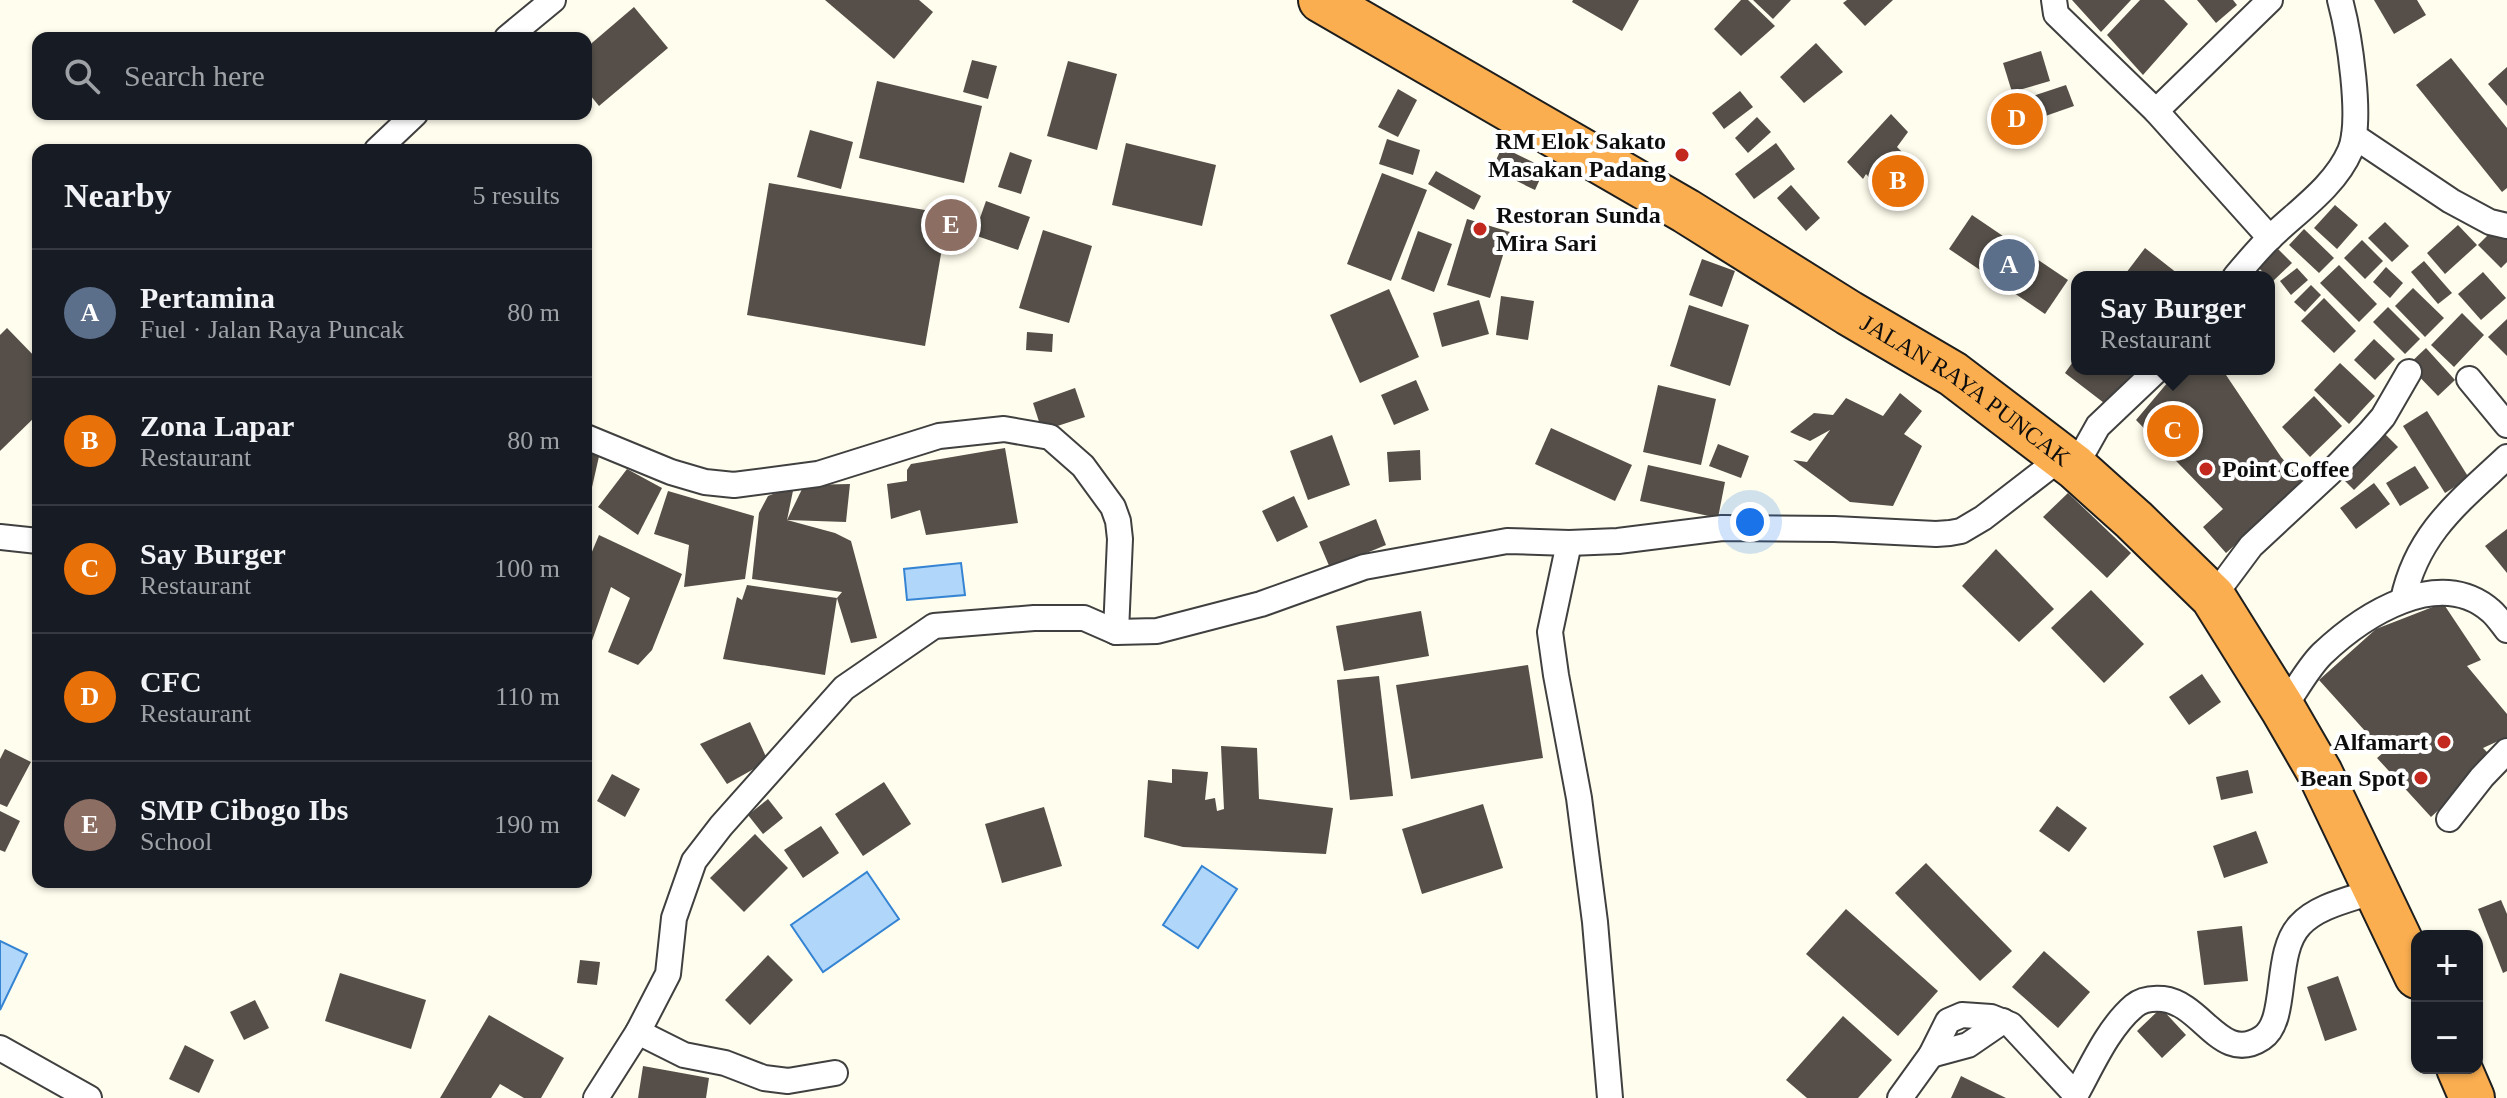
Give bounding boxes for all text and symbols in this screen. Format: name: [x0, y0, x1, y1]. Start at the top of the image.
search box: [32, 32, 592, 120]
icon: search: [60, 54, 104, 98]
text: Search here: [124, 59, 265, 92]
pin: D: [1991, 89, 2043, 149]
place label: RM Elok Sakato Masakan Padang: [1488, 128, 1666, 182]
marker: RM Elok Sakato Masakan Padang: [1673, 146, 1691, 164]
pin: B: [1872, 151, 1924, 211]
text: Nearby: [64, 177, 172, 214]
text: 5 results: [473, 181, 560, 210]
pin: E: [925, 195, 977, 255]
place label: Restoran Sunda Mira Sari: [1496, 202, 1661, 256]
marker: Restoran Sunda Mira Sari: [1471, 220, 1489, 238]
pin: A: [1983, 235, 2035, 295]
popup: [2071, 271, 2275, 375]
text: Pertamina: [140, 281, 275, 314]
text: Say Burger: [2100, 291, 2246, 324]
text: A: [81, 298, 99, 327]
text: 80 m: [507, 298, 560, 327]
street label: JALAN RAYA PUNCAK: [1856, 310, 2076, 472]
text: Fuel · Jalan Raya Puncak: [140, 315, 404, 344]
text: Restaurant: [2100, 325, 2211, 354]
pin: C: [2147, 401, 2199, 461]
text: Zona Lapar: [140, 409, 294, 442]
text: B: [81, 426, 99, 455]
text: 80 m: [507, 426, 560, 455]
text: Restaurant: [140, 443, 251, 472]
place label: Point Coffee: [2222, 456, 2350, 482]
marker: Point Coffee: [2197, 460, 2215, 478]
your location: [1730, 502, 1770, 542]
text: Say Burger: [140, 537, 286, 570]
text: C: [81, 554, 99, 583]
text: 100 m: [494, 554, 560, 583]
text: Restaurant: [140, 571, 251, 600]
text: CFC: [140, 665, 202, 698]
text: D: [81, 682, 99, 711]
text: 110 m: [495, 682, 560, 711]
text: Restaurant: [140, 699, 251, 728]
place label: Alfamart: [2333, 729, 2428, 755]
marker: Alfamart: [2435, 733, 2453, 751]
place label: Bean Spot: [2300, 765, 2405, 791]
marker: Bean Spot: [2412, 769, 2430, 787]
text: SMP Cibogo Ibs: [140, 793, 348, 826]
text: E: [81, 810, 99, 839]
text: 190 m: [494, 810, 560, 839]
text: School: [140, 827, 212, 856]
map controls: [2411, 930, 2483, 1074]
button: +: [2411, 930, 2483, 1002]
button: −: [2411, 1002, 2483, 1074]

